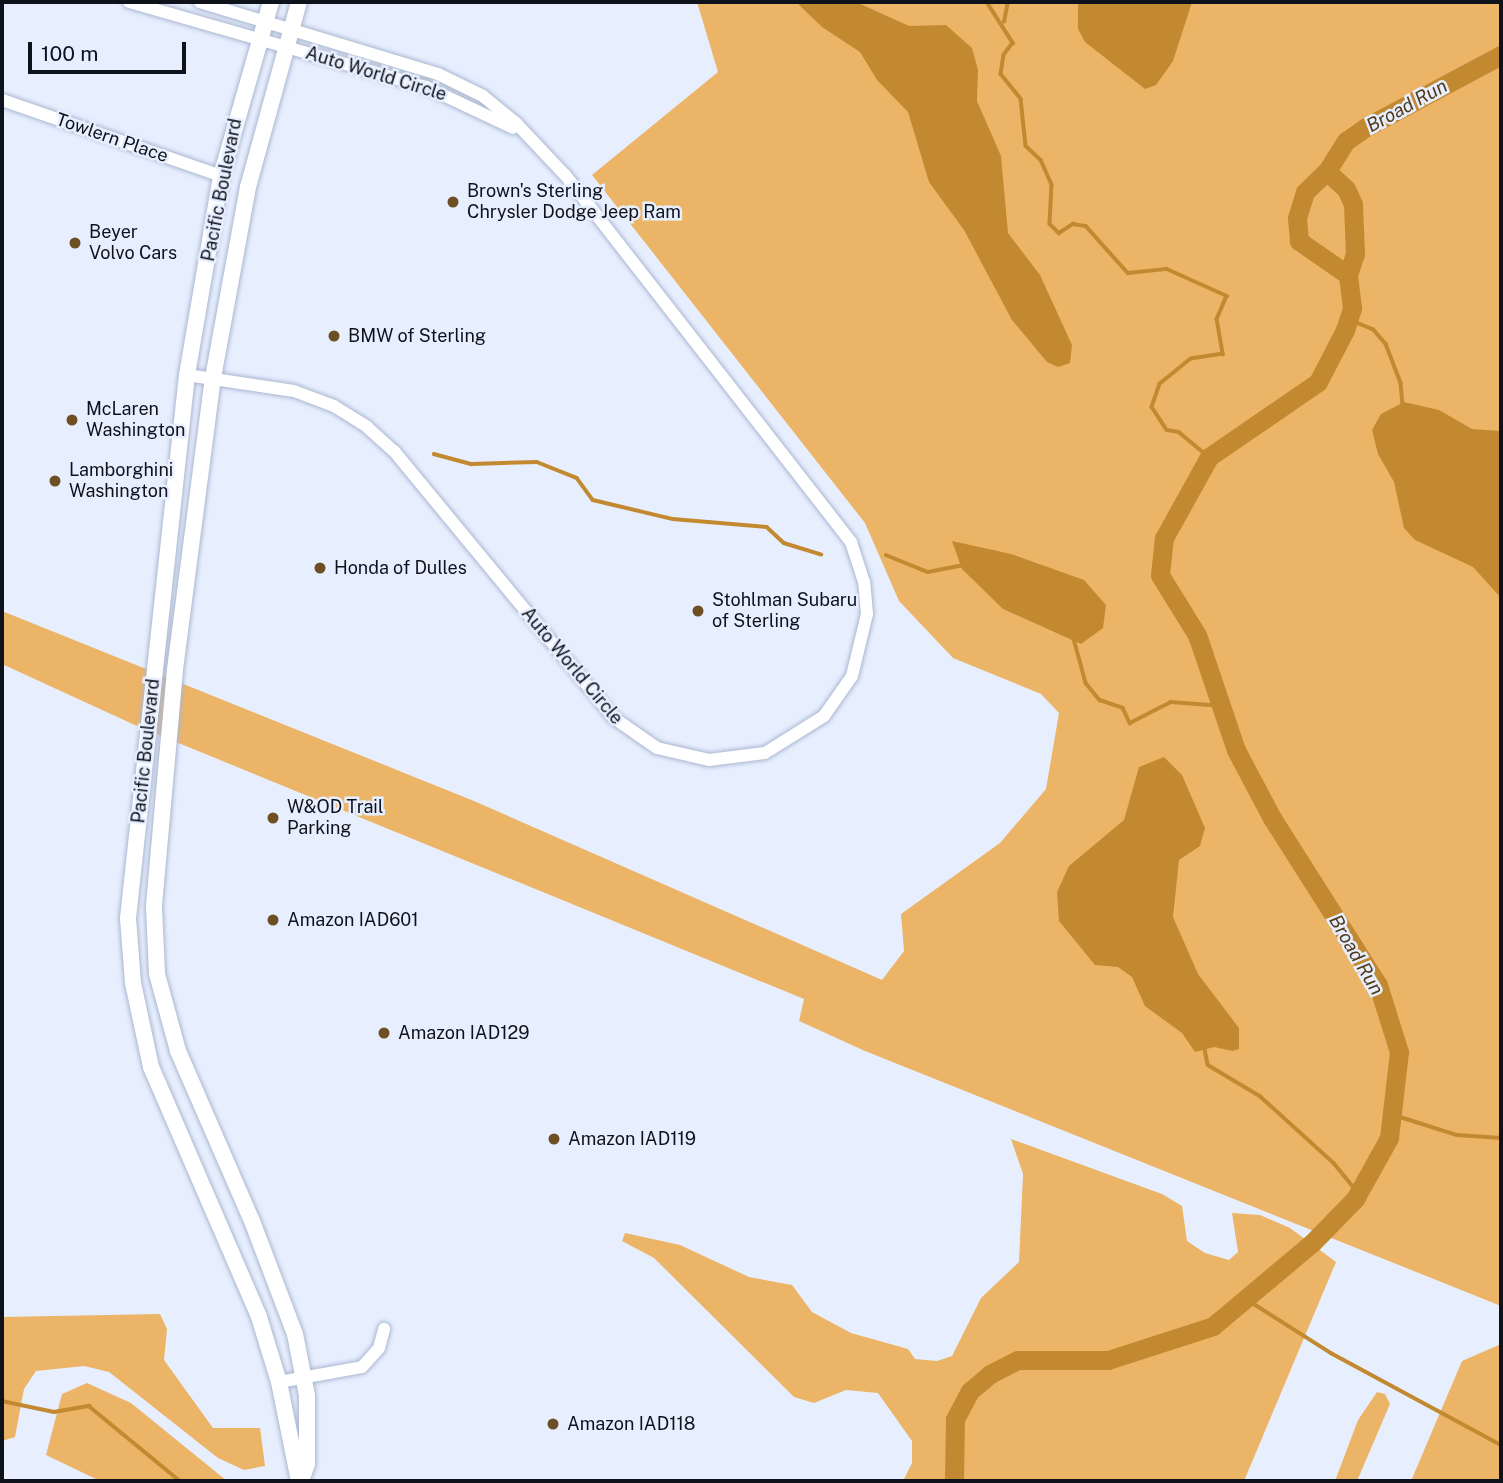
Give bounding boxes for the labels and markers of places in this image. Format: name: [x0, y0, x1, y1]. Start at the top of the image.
place label: Brown's Sterling Chrysler Dodge Jeep Ram: [467, 181, 681, 224]
marker: Brown's Sterling Chrysler Dodge Jeep Ram: [445, 194, 461, 210]
place label: Beyer Volvo Cars: [89, 222, 177, 264]
marker: Beyer Volvo Cars: [67, 235, 83, 251]
place label: BMW of Sterling: [348, 325, 486, 347]
marker: BMW of Sterling: [326, 328, 342, 344]
place label: McLaren Washington: [86, 399, 185, 442]
marker: McLaren Washington: [64, 412, 80, 428]
place label: Lamborghini Washington: [69, 460, 173, 503]
marker: Lamborghini Washington: [47, 473, 63, 489]
place label: Honda of Dulles: [334, 557, 467, 579]
marker: Honda of Dulles: [312, 560, 328, 576]
place label: Stohlman Subaru of Sterling: [712, 590, 857, 632]
marker: Stohlman Subaru of Sterling: [690, 603, 706, 619]
place label: W&OD Trail Parking: [287, 797, 383, 840]
marker: W&OD Trail Parking: [265, 810, 281, 826]
place label: Amazon IAD601: [287, 909, 419, 931]
marker: Amazon IAD601: [265, 912, 281, 928]
place label: Amazon IAD129: [398, 1022, 529, 1044]
marker: Amazon IAD129: [376, 1025, 392, 1041]
place label: Amazon IAD119: [568, 1128, 696, 1150]
marker: Amazon IAD119: [546, 1131, 562, 1147]
place label: Amazon IAD118: [567, 1413, 695, 1435]
marker: Amazon IAD118: [545, 1416, 561, 1432]

